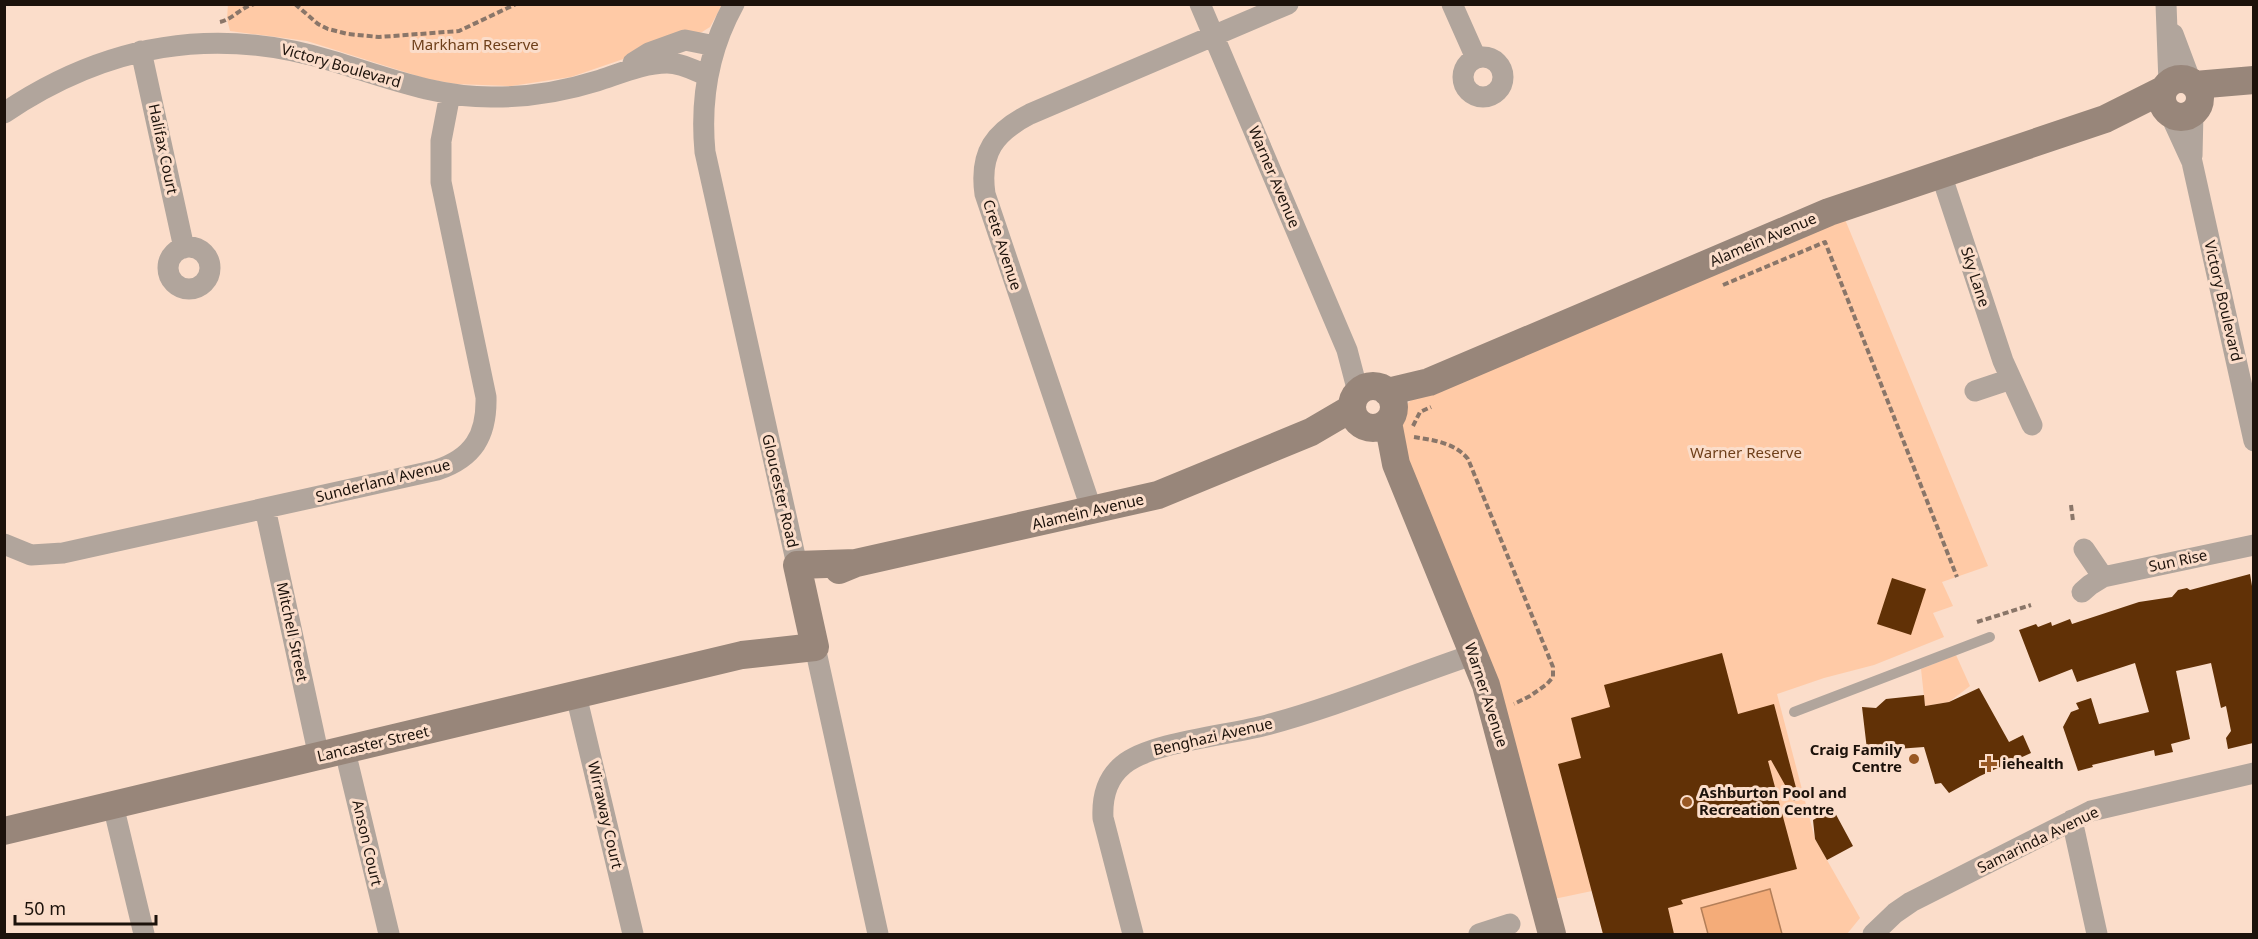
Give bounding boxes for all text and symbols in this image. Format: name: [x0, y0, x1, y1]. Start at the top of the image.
park label: Markham Reserve: [411, 34, 539, 54]
street label: Victory Boulevard: [279, 38, 403, 92]
street label: Halifax Court: [145, 102, 183, 196]
street label: Warner Avenue: [1244, 123, 1305, 231]
street label: Crete Avenue: [979, 197, 1027, 293]
street label: Alamein Avenue: [1706, 208, 1819, 271]
street label: Victory Boulevard: [2200, 238, 2248, 363]
street label: Sky Lane: [1957, 244, 1995, 309]
street label: Gloucester Road: [758, 432, 804, 550]
park label: Warner Reserve: [1690, 442, 1802, 462]
street label: Sunderland Avenue: [313, 454, 452, 506]
street label: Alamein Avenue: [1030, 488, 1146, 534]
street label: Sun Rise: [2147, 544, 2209, 576]
street label: Mitchell Street: [273, 580, 313, 684]
street label: Warner Avenue: [1461, 640, 1513, 750]
street label: Benghazi Avenue: [1151, 713, 1274, 759]
street label: Lancaster Street: [315, 720, 431, 766]
place label: Craig Family Centre: [1810, 739, 1902, 776]
marker: Craig Family Centre: [1907, 752, 1921, 766]
place label: iehealth: [2002, 753, 2064, 773]
marker: iehealth: [1980, 755, 1998, 773]
street label: Wirraway Court: [584, 759, 628, 871]
place label: Ashburton Pool and Recreation Centre: [1699, 782, 1847, 819]
marker: Ashburton Pool and Recreation Centre: [1680, 795, 1694, 809]
street label: Anson Court: [348, 798, 388, 888]
street label: Samarinda Avenue: [1974, 801, 2102, 877]
scale bar: [15, 888, 156, 926]
text: 50 m: [24, 896, 66, 920]

